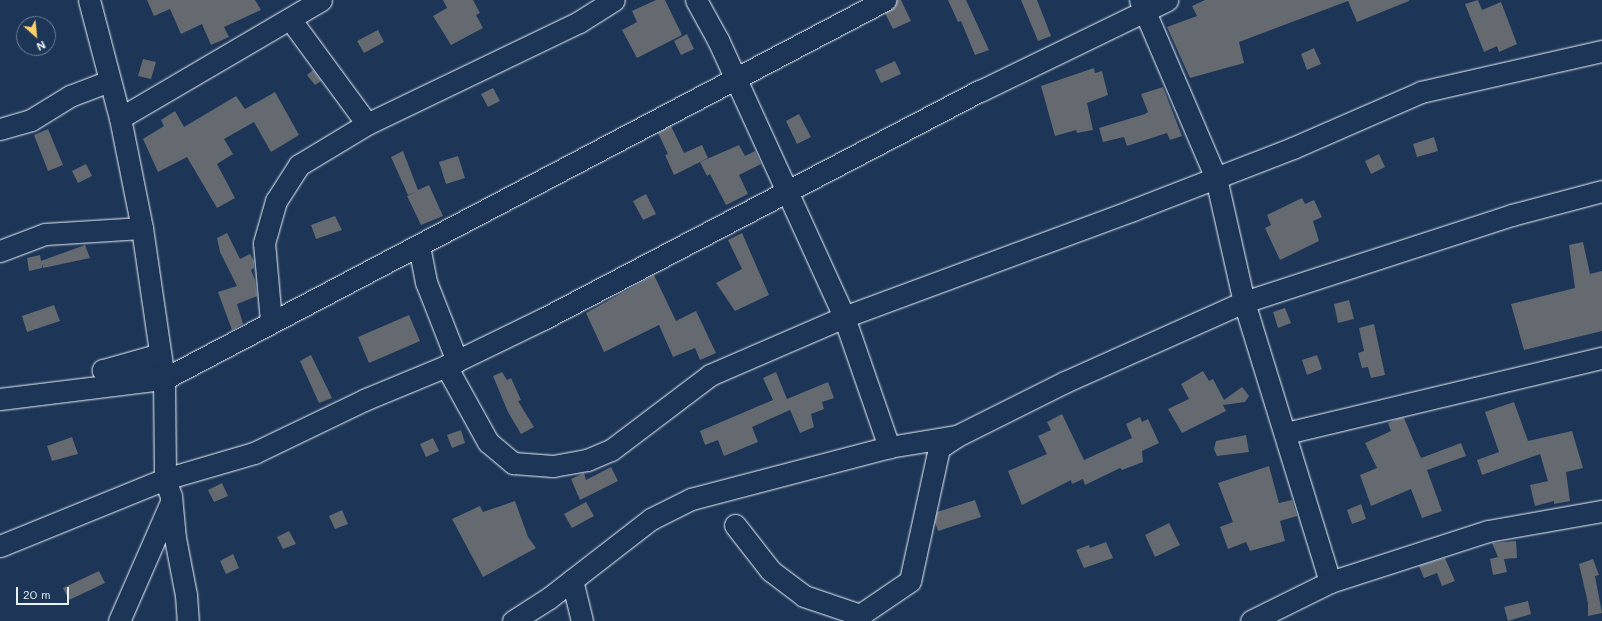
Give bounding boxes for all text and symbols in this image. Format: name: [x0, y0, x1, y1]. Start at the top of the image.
north arrow: [16, 16, 56, 56]
text: N: [34, 38, 48, 55]
scale bar: [18, 579, 71, 605]
text: 20 m: [23, 586, 51, 602]

